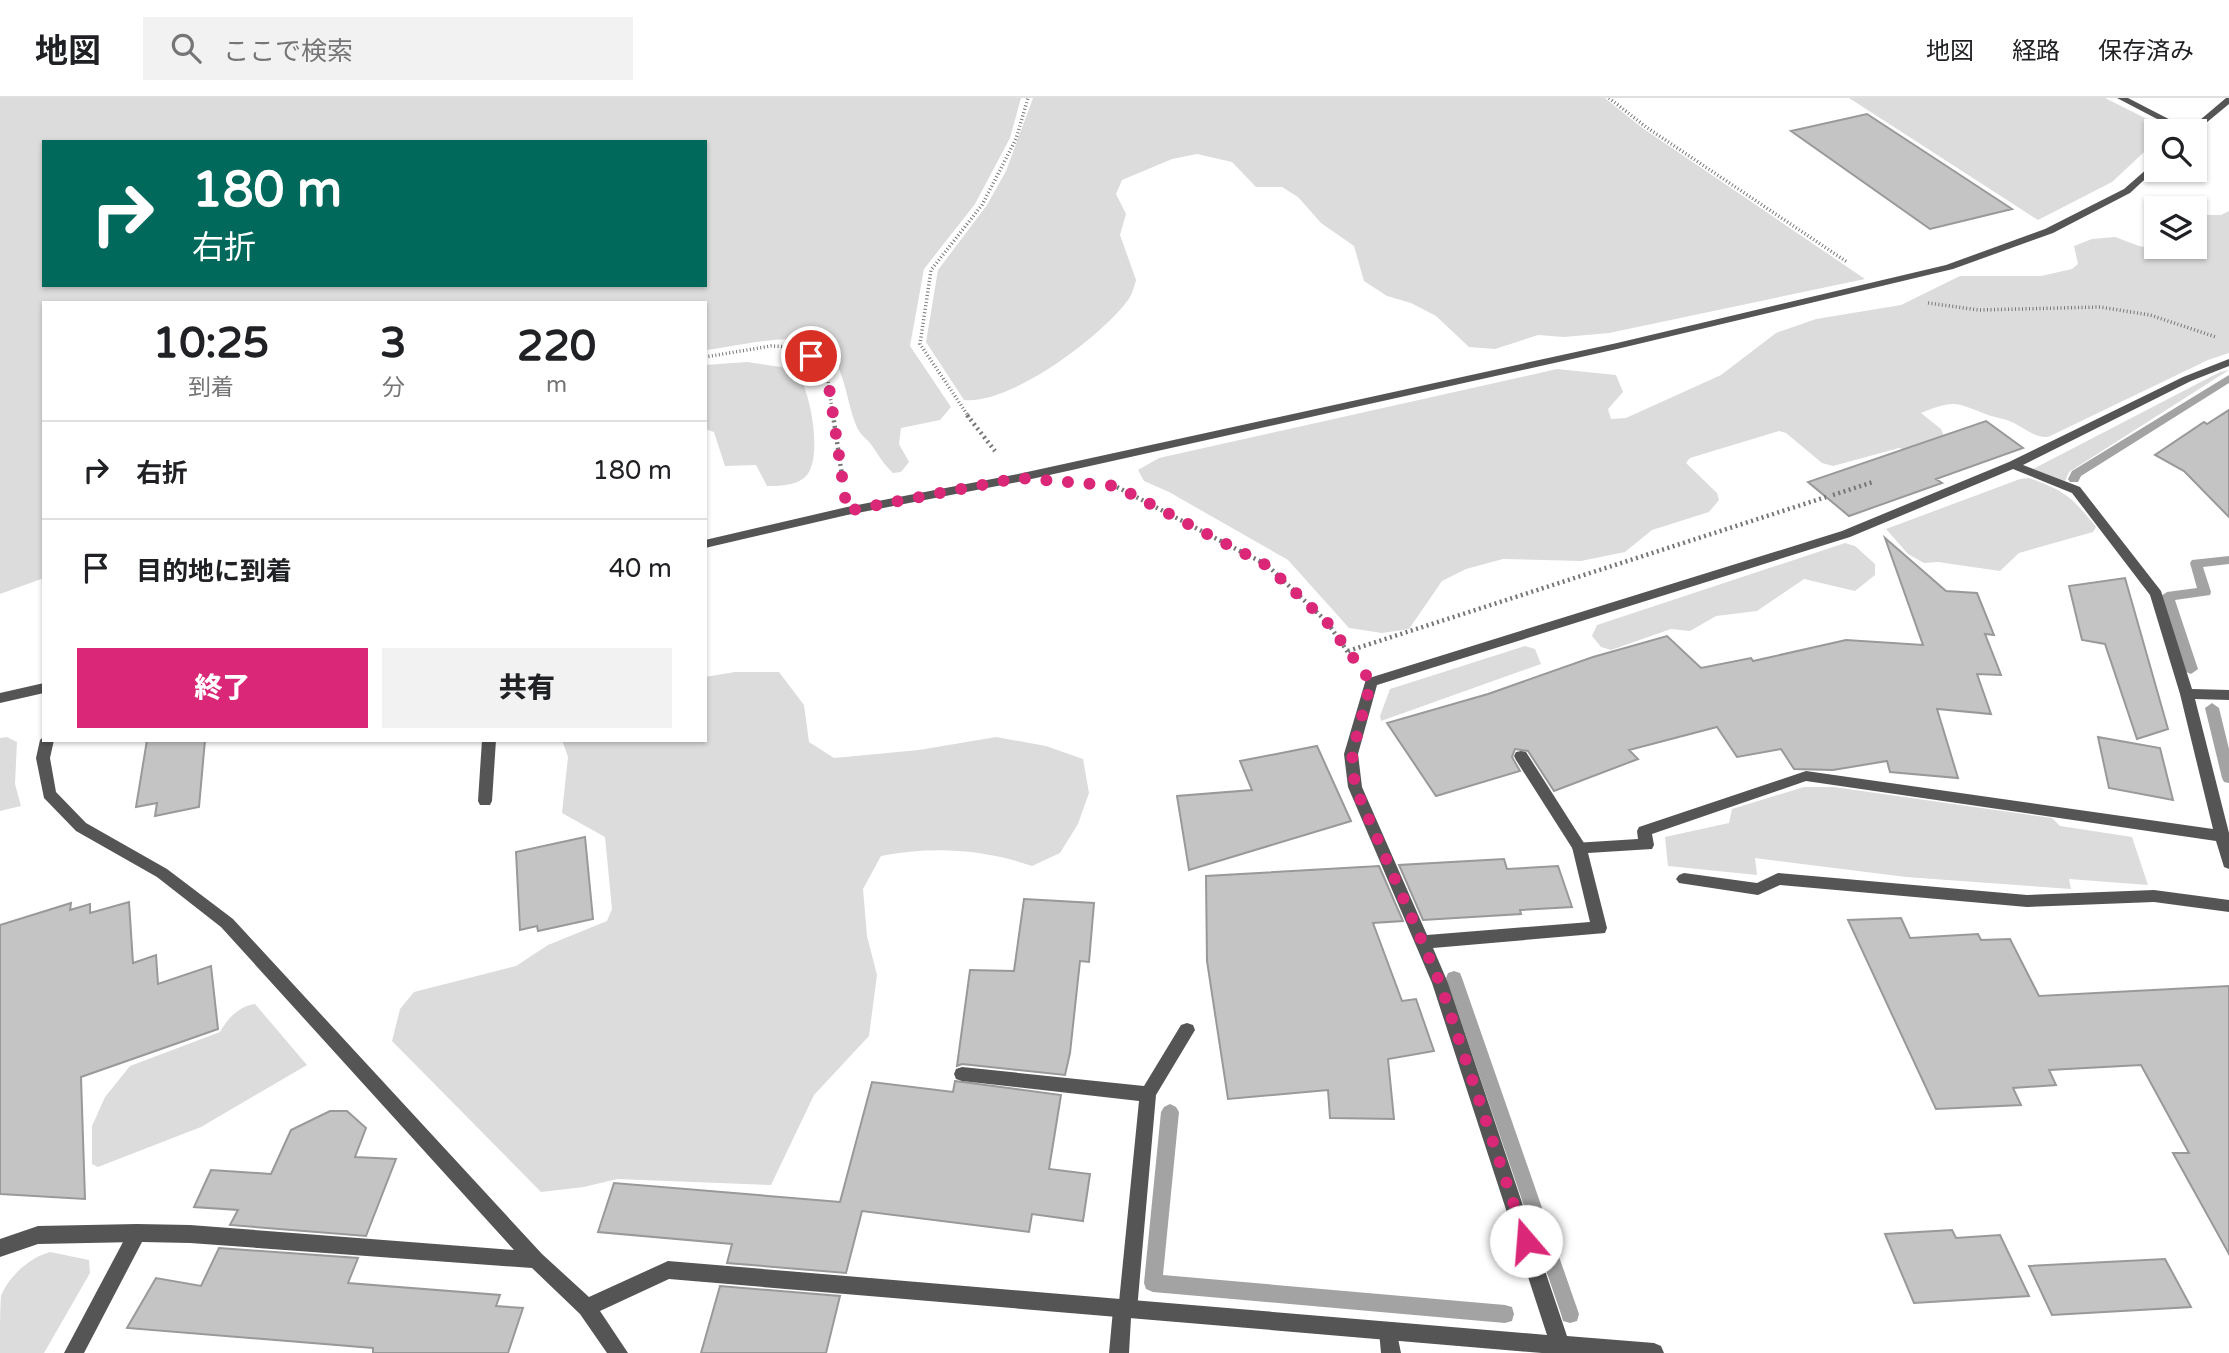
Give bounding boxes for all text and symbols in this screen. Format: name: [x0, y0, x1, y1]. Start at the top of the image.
search box: [143, 17, 633, 80]
icon: search: [167, 29, 205, 67]
text: 地図: [35, 32, 101, 71]
text: ここで検索: [223, 36, 353, 67]
text: 地図: [1926, 37, 1974, 66]
text: 経路: [2012, 37, 2060, 66]
text: 保存済み: [2098, 37, 2194, 66]
map controls: [2144, 119, 2207, 259]
button: search: [2144, 119, 2207, 182]
text: 180 m: [192, 161, 342, 220]
icon: right: [77, 168, 168, 259]
button: layers: [2144, 196, 2207, 259]
text: 右折: [192, 229, 256, 267]
text: 10:25: [153, 318, 269, 369]
text: 3: [380, 318, 406, 369]
text: 220: [517, 321, 596, 372]
pin: [781, 326, 841, 386]
icon: arrive: [792, 337, 830, 375]
text: m: [546, 371, 567, 399]
text: 到着: [188, 374, 234, 402]
text: 分: [382, 374, 405, 402]
icon: right: [77, 451, 115, 489]
text: 180 m: [592, 455, 672, 486]
text: 右折: [136, 458, 188, 489]
icon: arrive: [77, 549, 115, 587]
text: 40 m: [609, 553, 672, 584]
text: 目的地に到着: [136, 556, 292, 587]
button: 終了: [77, 648, 368, 728]
button: 共有: [382, 648, 672, 728]
position arrow: [1489, 1204, 1563, 1278]

